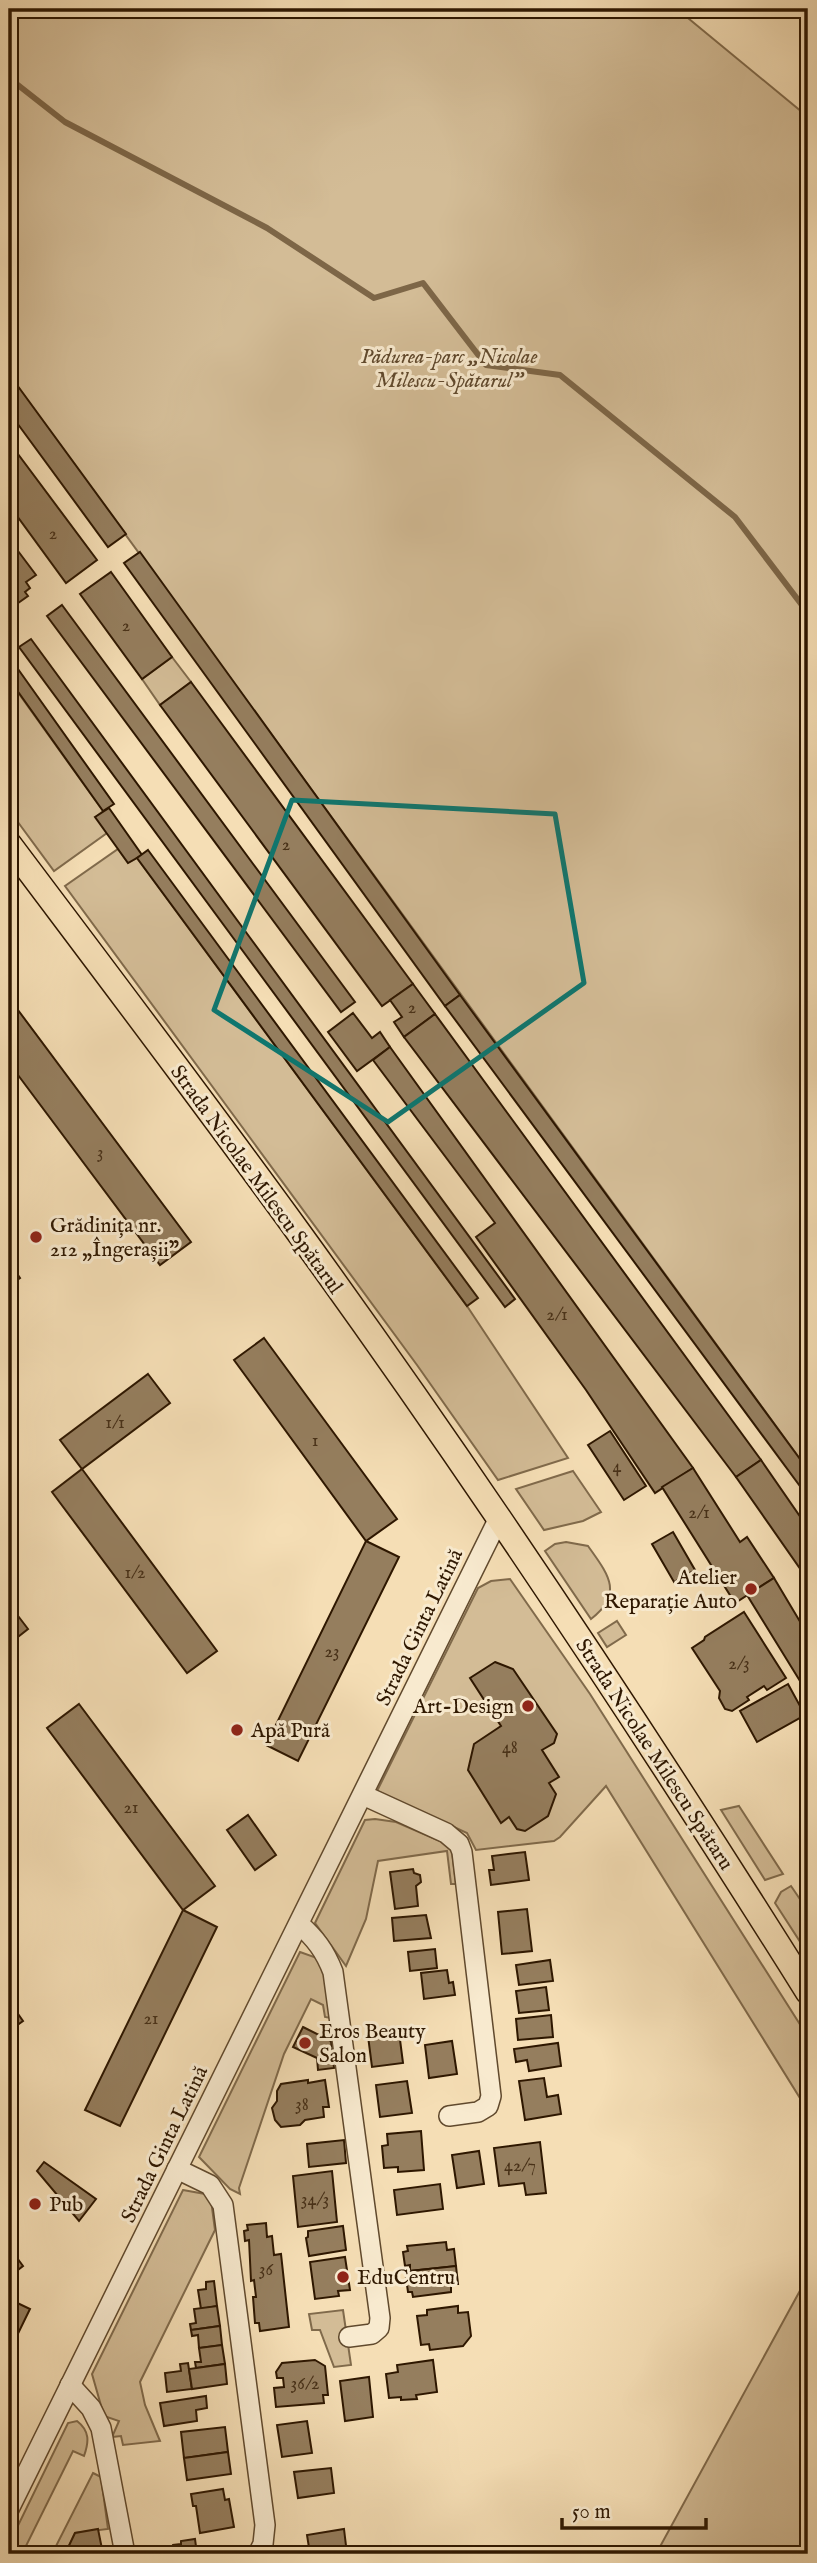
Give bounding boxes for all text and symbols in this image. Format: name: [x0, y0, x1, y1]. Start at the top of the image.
park label: Pădurea-parc „Nicolae Milescu-Spătarul”: [361, 344, 537, 395]
house number: 2: [49, 523, 57, 546]
house number: 2: [122, 615, 130, 638]
house number: 2: [282, 834, 290, 857]
house number: 2: [408, 997, 416, 1020]
street label: Strada Nicolae Milescu Spătarul: [164, 1060, 348, 1300]
house number: 3: [97, 1142, 103, 1165]
place label: Grădinița nr. 212 „Îngerașii”: [50, 1213, 179, 1264]
marker: Grădinița nr. 212 „Îngerașii”: [28, 1229, 44, 1245]
house number: 2/1: [546, 1304, 568, 1327]
house number: 1/1: [105, 1412, 125, 1435]
house number: 1: [312, 1430, 318, 1453]
house number: 4: [613, 1456, 622, 1479]
house number: 2/1: [688, 1502, 710, 1525]
street label: Strada Ginta Latină: [371, 1544, 470, 1710]
house number: 1/2: [124, 1562, 146, 1585]
place label: Atelier Reparație Auto: [604, 1565, 737, 1616]
marker: Atelier Reparație Auto: [743, 1581, 759, 1597]
street label: Strada Nicolae Milescu Spătaru: [569, 1634, 739, 1876]
house number: 23: [324, 1641, 340, 1664]
house number: 2/3: [728, 1653, 750, 1676]
place label: Art-Design: [412, 1694, 514, 1721]
marker: Art-Design: [520, 1698, 536, 1714]
place label: Apă Pură: [250, 1718, 331, 1745]
marker: Apă Pură: [229, 1722, 245, 1738]
house number: 48: [502, 1737, 518, 1760]
house number: 21: [123, 1797, 139, 1820]
house number: 21: [143, 2008, 159, 2031]
place label: Eros Beauty Salon: [319, 2019, 426, 2070]
marker: Eros Beauty Salon: [297, 2035, 313, 2051]
street label: Strada Ginta Latină: [116, 2061, 215, 2227]
house number: 38: [295, 2094, 309, 2117]
house number: 42/7: [504, 2155, 536, 2178]
house number: 34/3: [301, 2189, 329, 2212]
place label: Pub: [49, 2192, 83, 2219]
marker: Pub: [27, 2196, 43, 2212]
house number: 36: [259, 2259, 274, 2282]
place label: EduCentru: [357, 2265, 455, 2292]
marker: EduCentru: [335, 2269, 351, 2285]
house number: 36/2: [291, 2373, 319, 2396]
scale bar: [562, 2486, 705, 2530]
text: 50 m: [572, 2499, 611, 2526]

